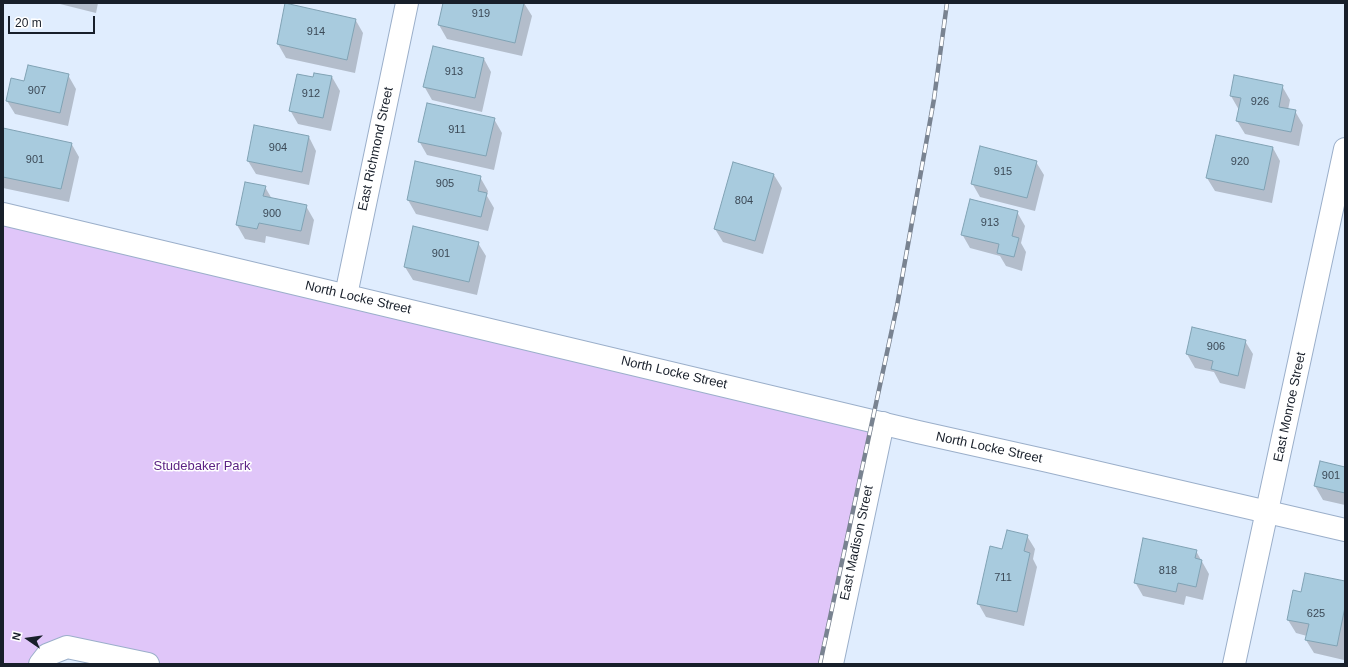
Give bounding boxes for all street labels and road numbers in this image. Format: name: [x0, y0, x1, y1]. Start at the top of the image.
street label: East Richmond Street: [355, 86, 397, 212]
street label: North Locke Street: [303, 278, 413, 318]
street label: East Monroe Street: [1271, 351, 1309, 463]
street label: North Locke Street: [619, 353, 729, 393]
street label: North Locke Street: [934, 429, 1044, 467]
street label: East Madison Street: [837, 484, 877, 602]

